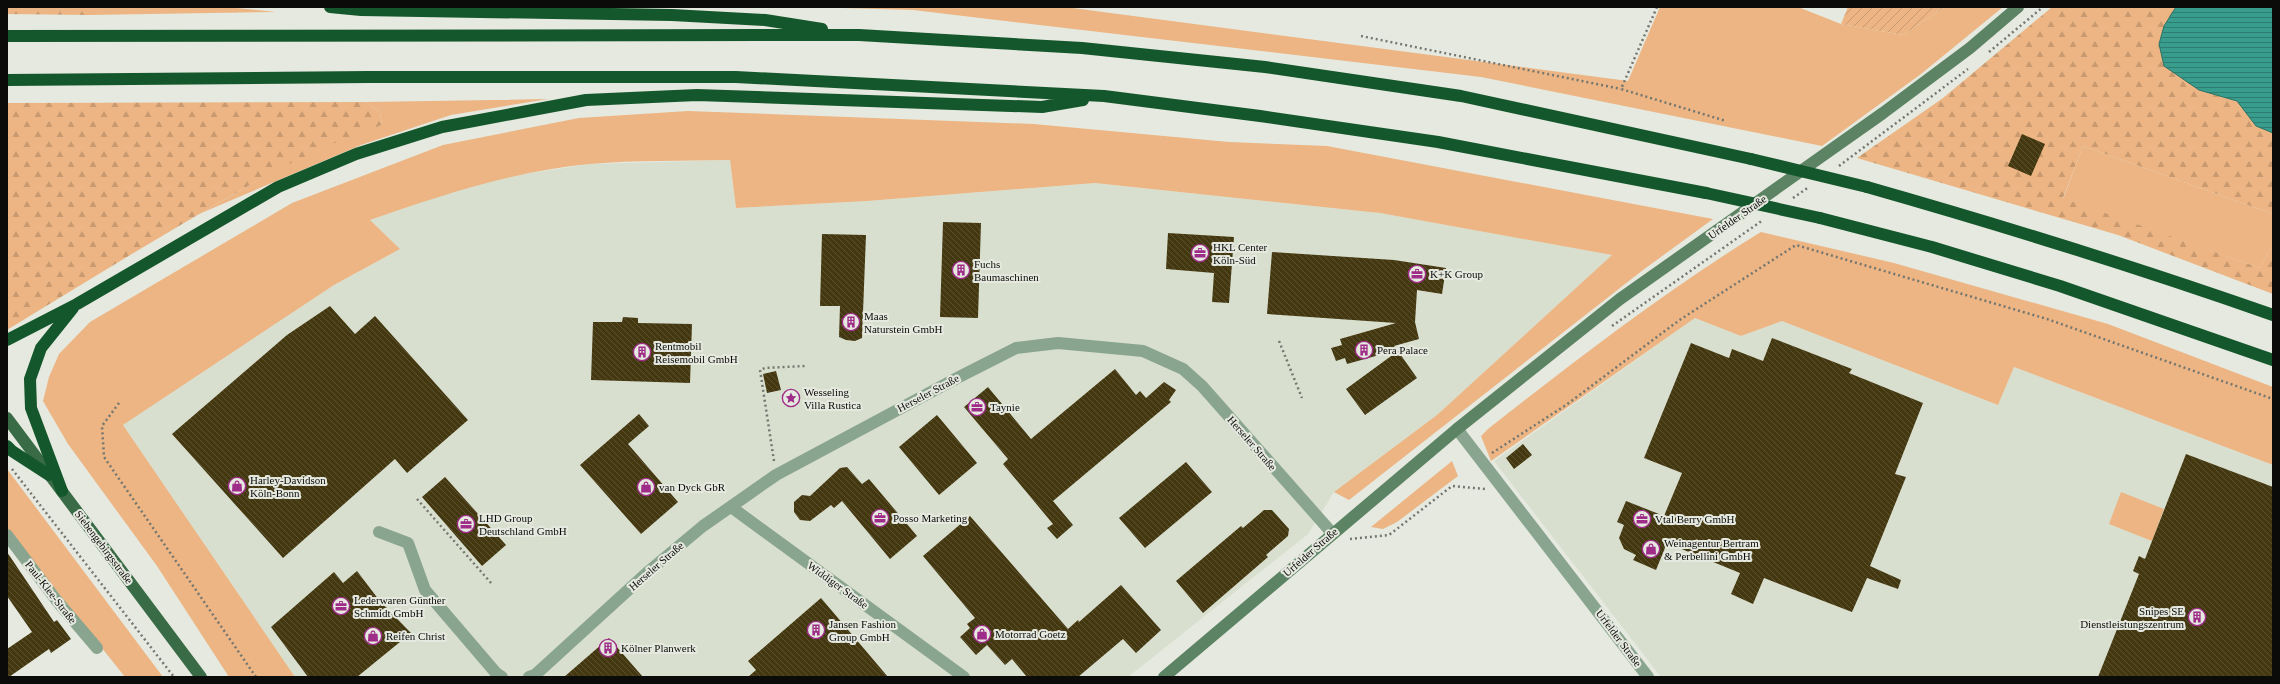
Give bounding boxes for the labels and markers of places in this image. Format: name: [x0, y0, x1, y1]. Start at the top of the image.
place label: HKL Center Köln-Süd: [1213, 241, 1268, 266]
office icon: HKL Center Köln-Süd: [1190, 243, 1210, 263]
place label: Fuchs Baumaschinen: [974, 258, 1039, 283]
building icon: Fuchs Baumaschinen: [951, 260, 971, 280]
office icon: K+K Group: [1407, 264, 1427, 284]
place label: K+K Group: [1430, 268, 1483, 280]
place label: Maas Naturstein GmbH: [864, 310, 943, 335]
building icon: Maas Naturstein GmbH: [841, 312, 861, 332]
place label: Rentmobil Reisemobil GmbH: [655, 340, 738, 365]
building icon: Pera Palace: [1354, 340, 1374, 360]
building icon: Rentmobil Reisemobil GmbH: [632, 342, 652, 362]
place label: Pera Palace: [1377, 344, 1428, 356]
place label: Wesseling Villa Rustica: [804, 386, 861, 411]
place icon: Wesseling Villa Rustica: [781, 388, 801, 408]
office icon: Taynie: [967, 397, 987, 417]
place label: Taynie: [990, 401, 1020, 413]
place label: Harley-Davidson Köln-Bonn: [250, 474, 326, 499]
shop icon: Harley-Davidson Köln-Bonn: [227, 476, 247, 496]
shop icon: van Dyck GbR: [636, 477, 656, 497]
place label: van Dyck GbR: [659, 481, 726, 493]
office icon: Posso Marketing: [870, 508, 890, 528]
office icon: Vtal Berry GmbH: [1632, 509, 1652, 529]
place label: LHD Group Deutschland GmbH: [479, 512, 567, 537]
place label: Posso Marketing: [893, 512, 968, 524]
place label: Vtal Berry GmbH: [1655, 513, 1734, 525]
office icon: LHD Group Deutschland GmbH: [456, 514, 476, 534]
place label: Weinagentur Bertram & Perbellini GmbH: [1664, 537, 1759, 562]
shop icon: Weinagentur Bertram & Perbellini GmbH: [1641, 539, 1661, 559]
place label: Lederwaren Günther Schmidt GmbH: [354, 594, 446, 619]
office icon: Lederwaren Günther Schmidt GmbH: [331, 596, 351, 616]
place label: Snipes SE Dienstleistungszentrum: [2080, 605, 2184, 630]
building icon: Snipes SE Dienstleistungszentrum: [2187, 607, 2207, 627]
place label: Jansen Fashion Group GmbH: [829, 618, 896, 643]
building icon: Jansen Fashion Group GmbH: [806, 620, 826, 640]
shop icon: Motorrad Goetz: [972, 624, 992, 644]
shop icon: Reifen Christ: [363, 626, 383, 646]
place label: Motorrad Goetz: [995, 628, 1066, 640]
place label: Reifen Christ: [386, 630, 445, 642]
building icon: Kölner Planwerk: [598, 638, 618, 658]
place label: Kölner Planwerk: [621, 642, 696, 654]

